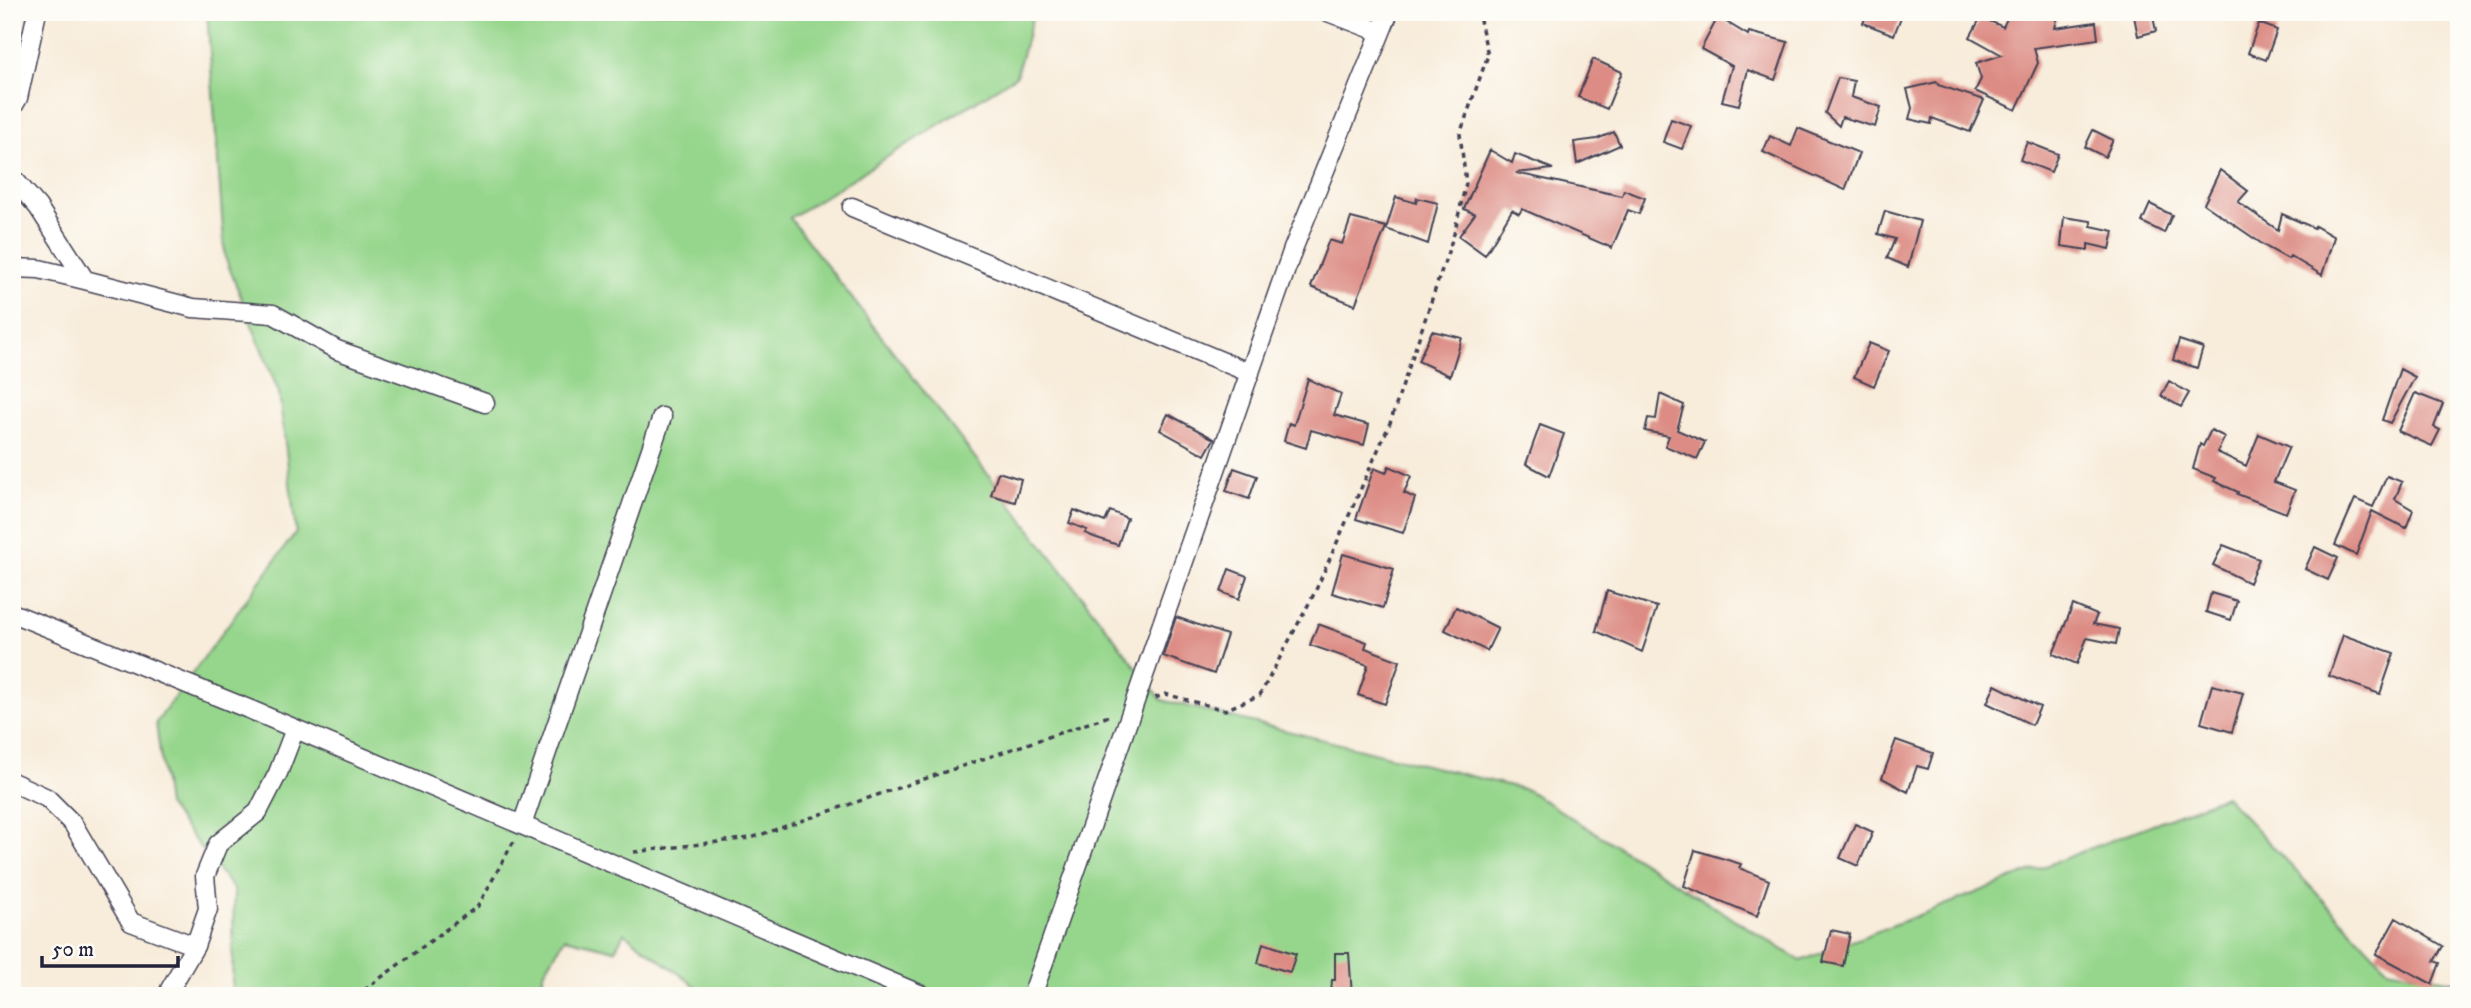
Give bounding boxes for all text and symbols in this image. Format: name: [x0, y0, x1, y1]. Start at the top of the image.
scale bar: [42, 924, 178, 968]
text: 50 m: [52, 937, 94, 963]

